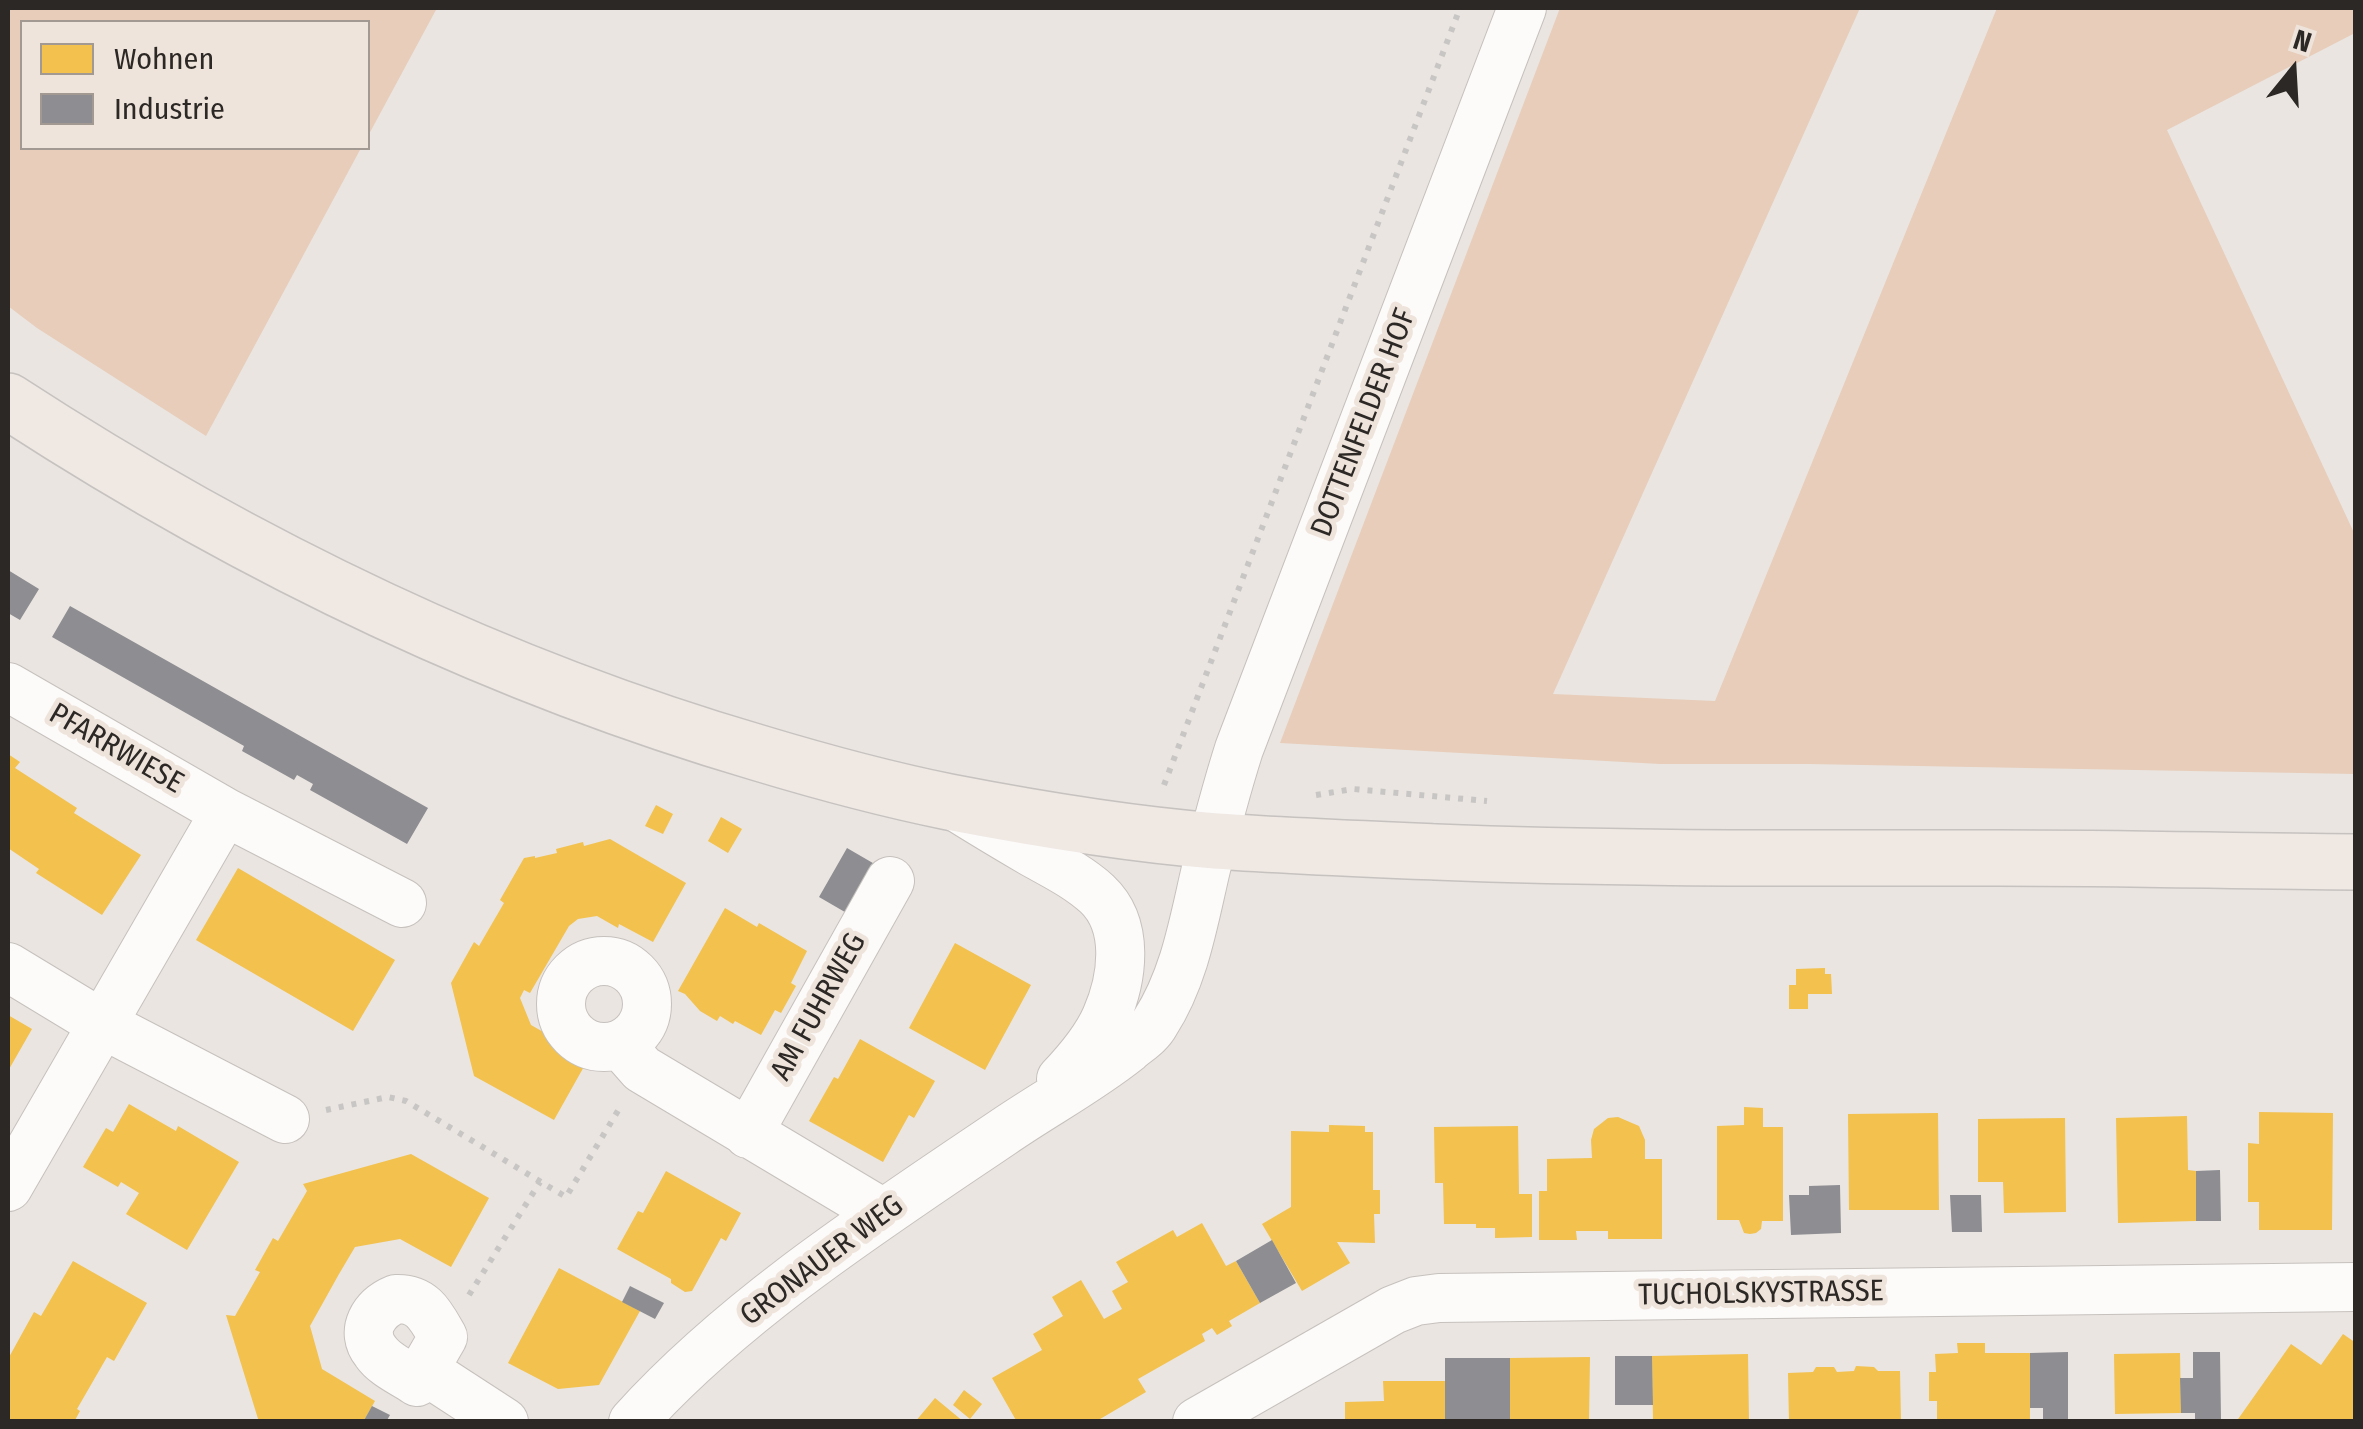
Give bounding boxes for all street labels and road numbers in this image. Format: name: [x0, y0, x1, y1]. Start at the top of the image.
street label: DOTTENFELDER HOF: [1304, 304, 1424, 542]
street label: PFARRWIESE: [43, 696, 189, 802]
street label: AM FUHRWEG: [764, 927, 874, 1087]
street label: GRONAUER WEG: [734, 1188, 910, 1334]
street label: TUCHOLSKYSTRASSE: [1638, 1274, 1884, 1314]

